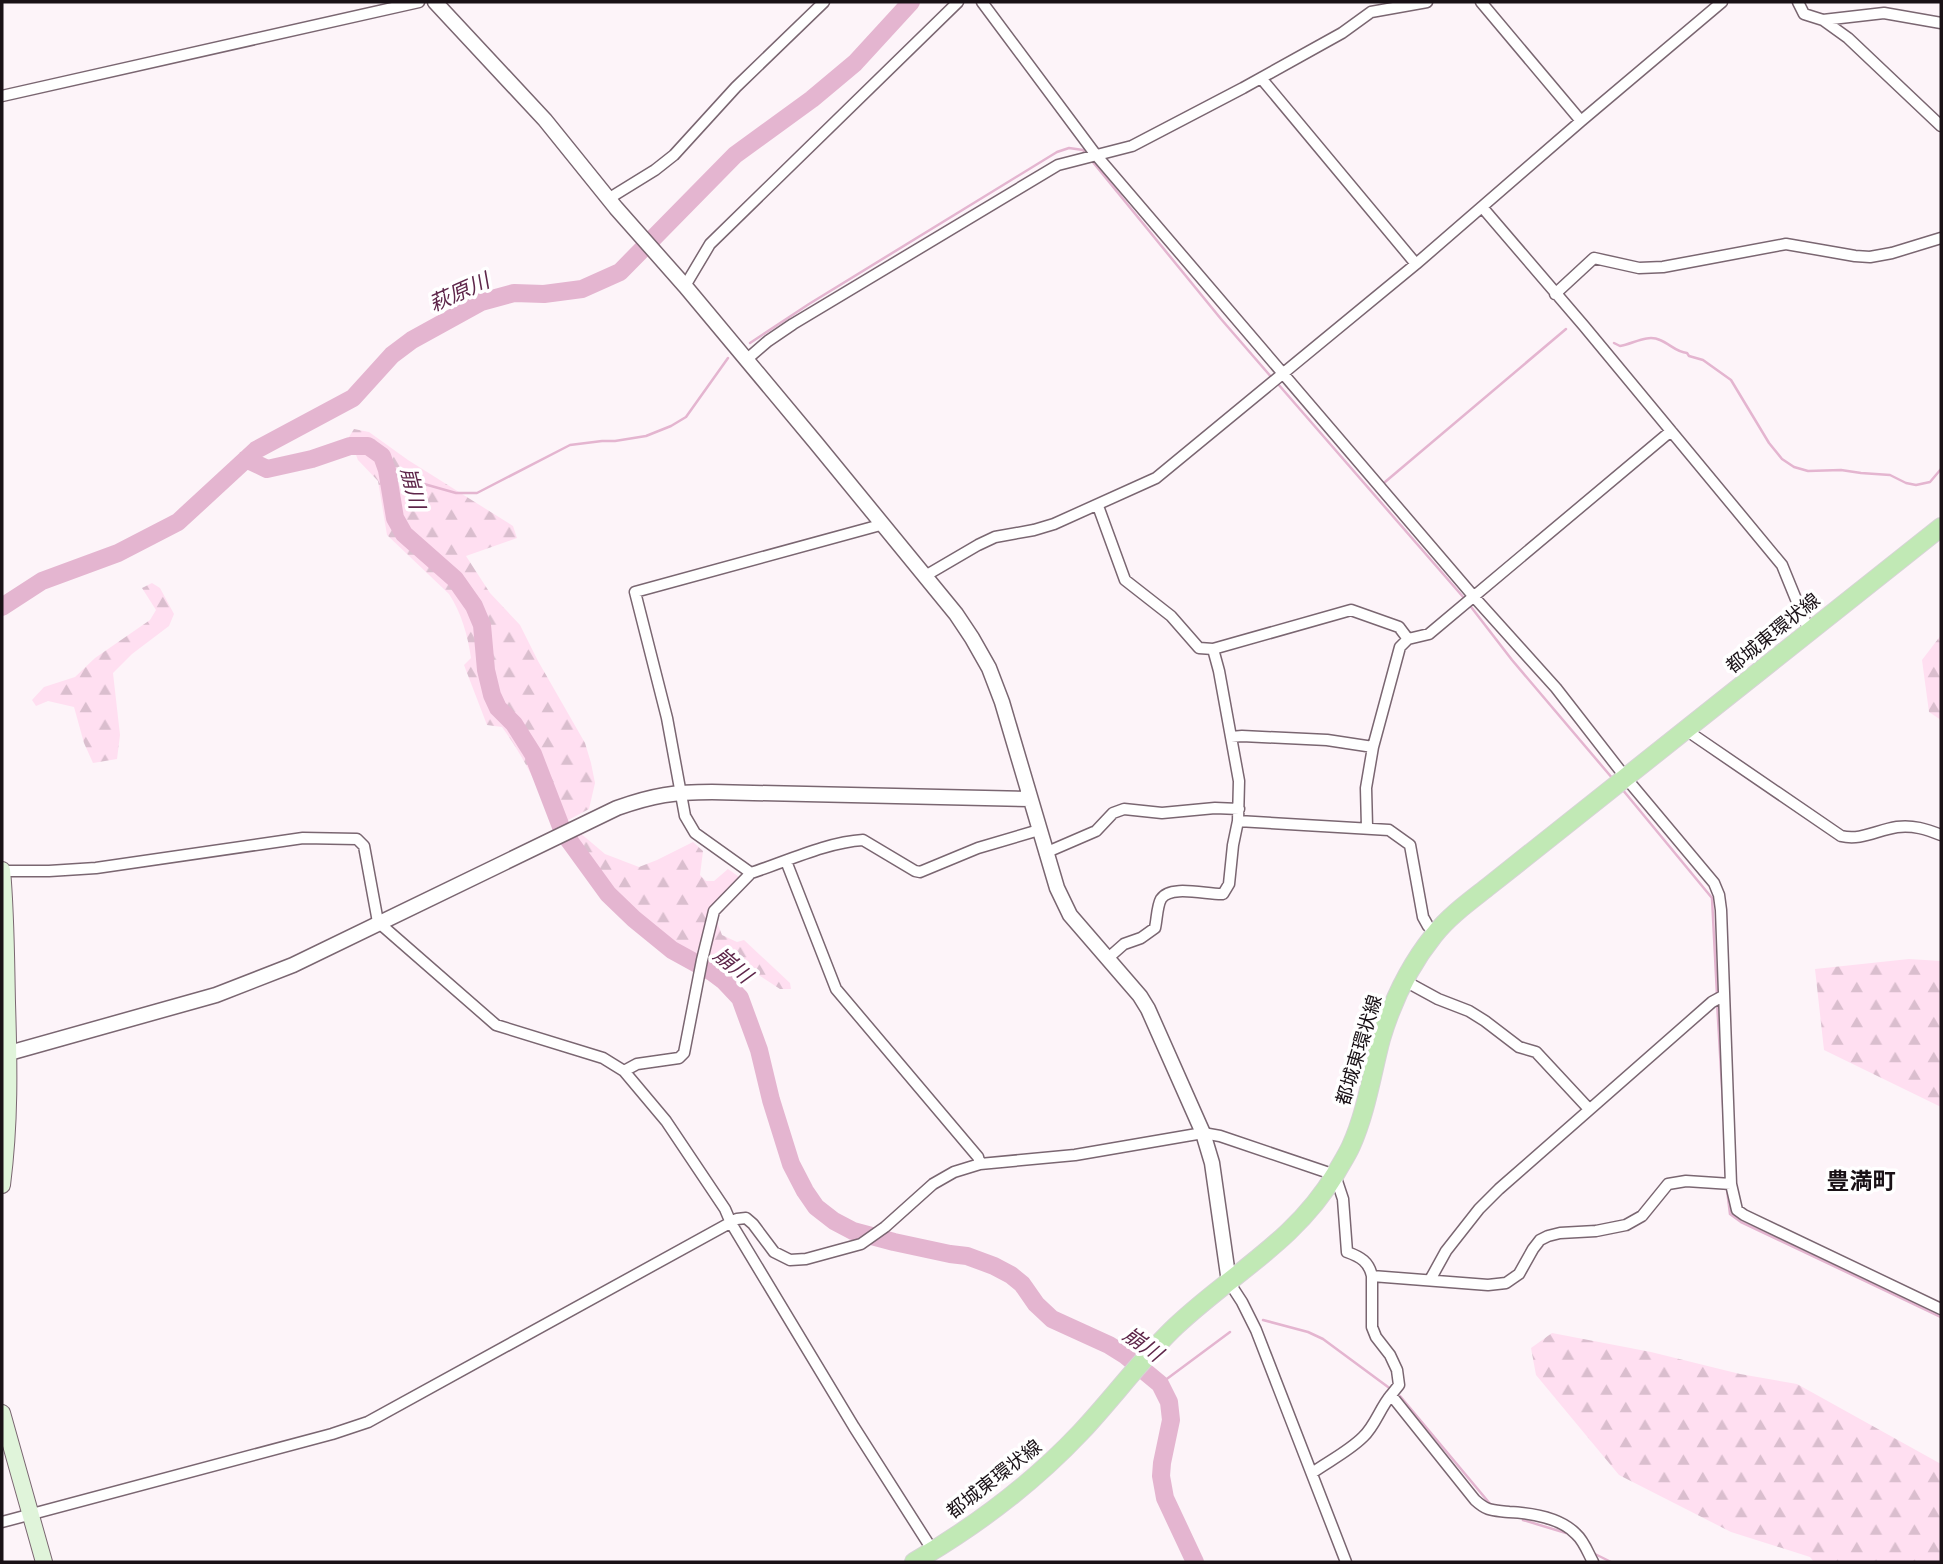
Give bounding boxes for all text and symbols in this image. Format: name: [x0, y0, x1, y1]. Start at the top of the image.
water label: 萩原川: [425, 267, 495, 316]
water label: 崩川: [396, 465, 431, 513]
street label: 都城東環状線: [1721, 588, 1825, 678]
water label: 崩川: [709, 942, 759, 989]
street label: 都城東環状線: [1331, 992, 1387, 1108]
district label: 豊満町: [1827, 1167, 1896, 1195]
water label: 崩川: [1119, 1322, 1169, 1367]
street label: 都城東環状線: [942, 1435, 1046, 1523]

